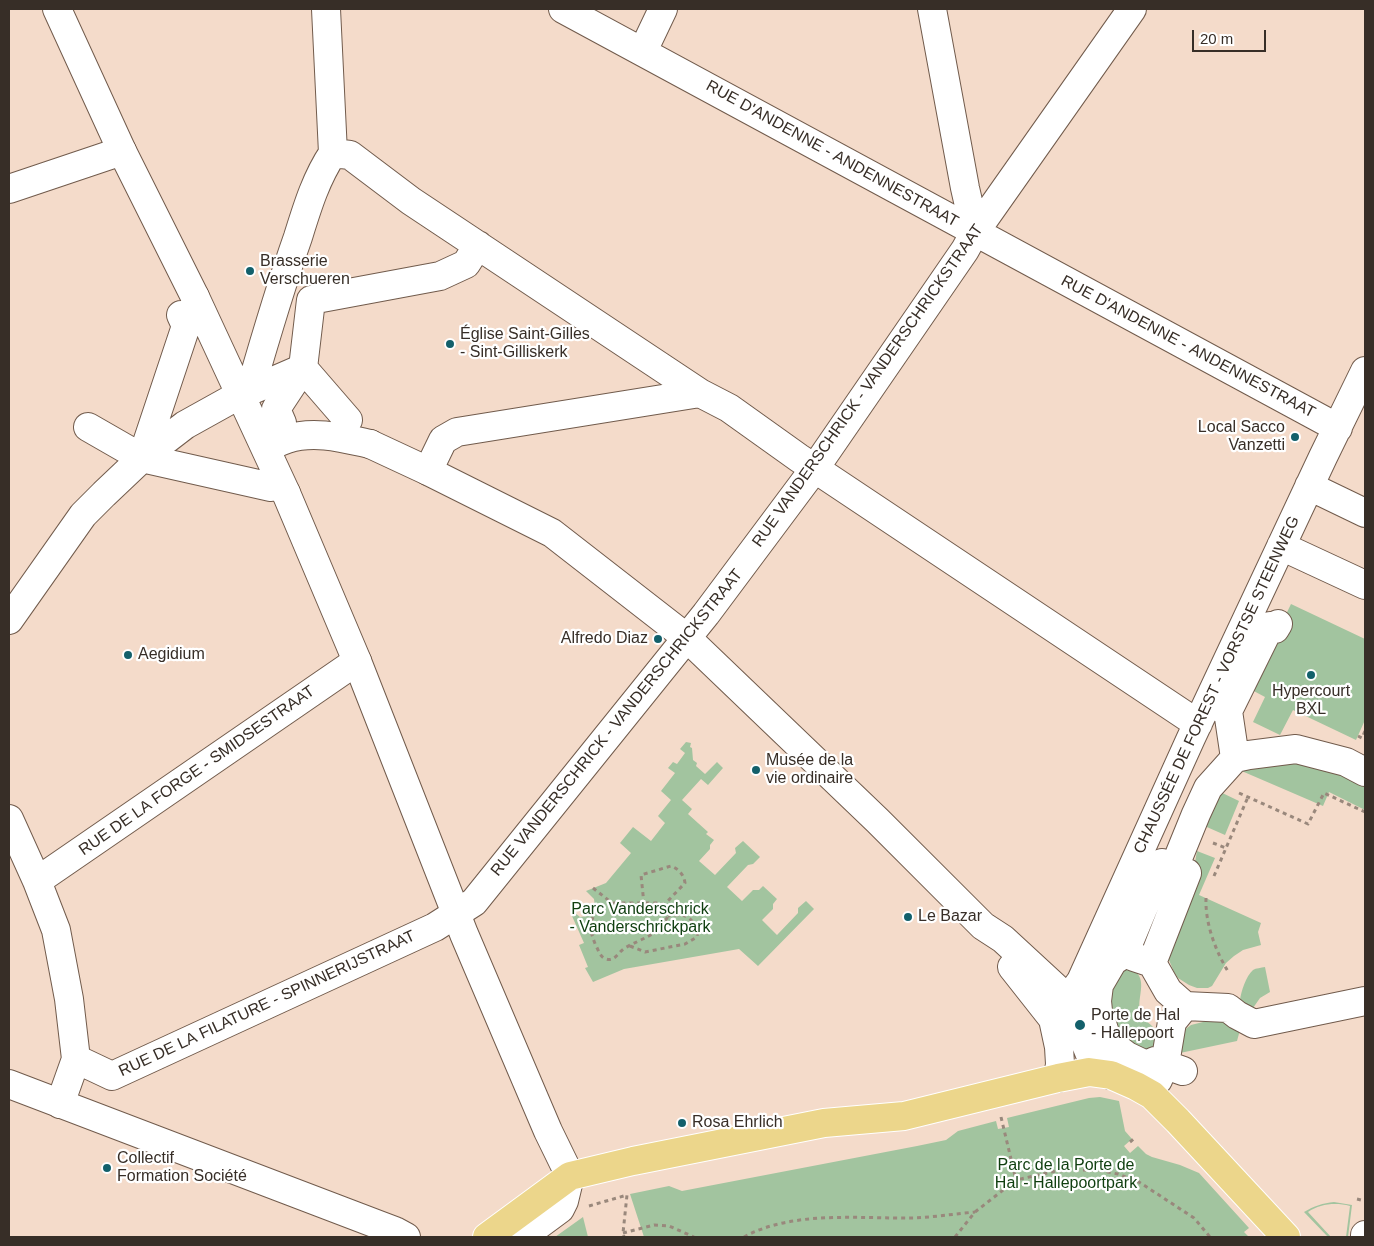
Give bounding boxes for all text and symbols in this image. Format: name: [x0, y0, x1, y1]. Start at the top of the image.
scale bar: [1194, 20, 1268, 52]
text: 20 m: [1200, 30, 1233, 47]
street label: RUE D'ANDENNE - ANDENNESTRAAT: [703, 76, 961, 232]
street label: RUE VANDERSCHRICK - VANDERSCHRICKSTRAAT: [748, 221, 988, 551]
place label: Brasserie Verschueren: [260, 252, 350, 290]
marker: Brasserie Verschueren: [244, 265, 256, 277]
street label: RUE D'ANDENNE - ANDENNESTRAAT: [1057, 272, 1319, 422]
place label: Église Saint-Gilles - Sint-Gilliskerk: [460, 325, 590, 363]
marker: Église Saint-Gilles - Sint-Gilliskerk: [444, 338, 456, 350]
place label: Local Sacco Vanzetti: [1198, 418, 1285, 456]
marker: Local Sacco Vanzetti: [1289, 431, 1301, 443]
street label: CHAUSSÉE DE FOREST - VORSTSE STEENWEG: [1130, 513, 1304, 857]
street label: RUE VANDERSCHRICK - VANDERSCHRICKSTRAAT: [487, 566, 747, 880]
place label: Alfredo Diaz: [561, 629, 648, 649]
marker: Alfredo Diaz: [652, 633, 664, 645]
place label: Aegidium: [138, 645, 205, 665]
marker: Aegidium: [122, 649, 134, 661]
marker: Hypercourt BXL: [1305, 669, 1317, 681]
street label: RUE DE LA FORGE - SMIDSESTRAAT: [75, 682, 319, 860]
place label: Hypercourt BXL: [1272, 682, 1350, 720]
place label: Musée de la vie ordinaire: [766, 751, 853, 789]
marker: Musée de la vie ordinaire: [750, 764, 762, 776]
park label: Parc Vanderschrick - Vanderschrickpark: [569, 900, 711, 938]
place label: Le Bazar: [918, 907, 982, 927]
marker: Le Bazar: [902, 911, 914, 923]
street label: RUE DE LA FILATURE - SPINNERIJSTRAAT: [116, 927, 418, 1081]
place label: Porte de Hal - Hallepoort: [1091, 1006, 1180, 1044]
marker: Porte de Hal - Hallepoort: [1073, 1018, 1087, 1032]
place label: Rosa Ehrlich: [692, 1113, 783, 1133]
marker: Rosa Ehrlich: [676, 1117, 688, 1129]
place label: Collectif Formation Société: [117, 1149, 247, 1187]
park label: Parc de la Porte de Hal - Hallepoortpark: [995, 1156, 1137, 1194]
marker: Collectif Formation Société: [101, 1162, 113, 1174]

